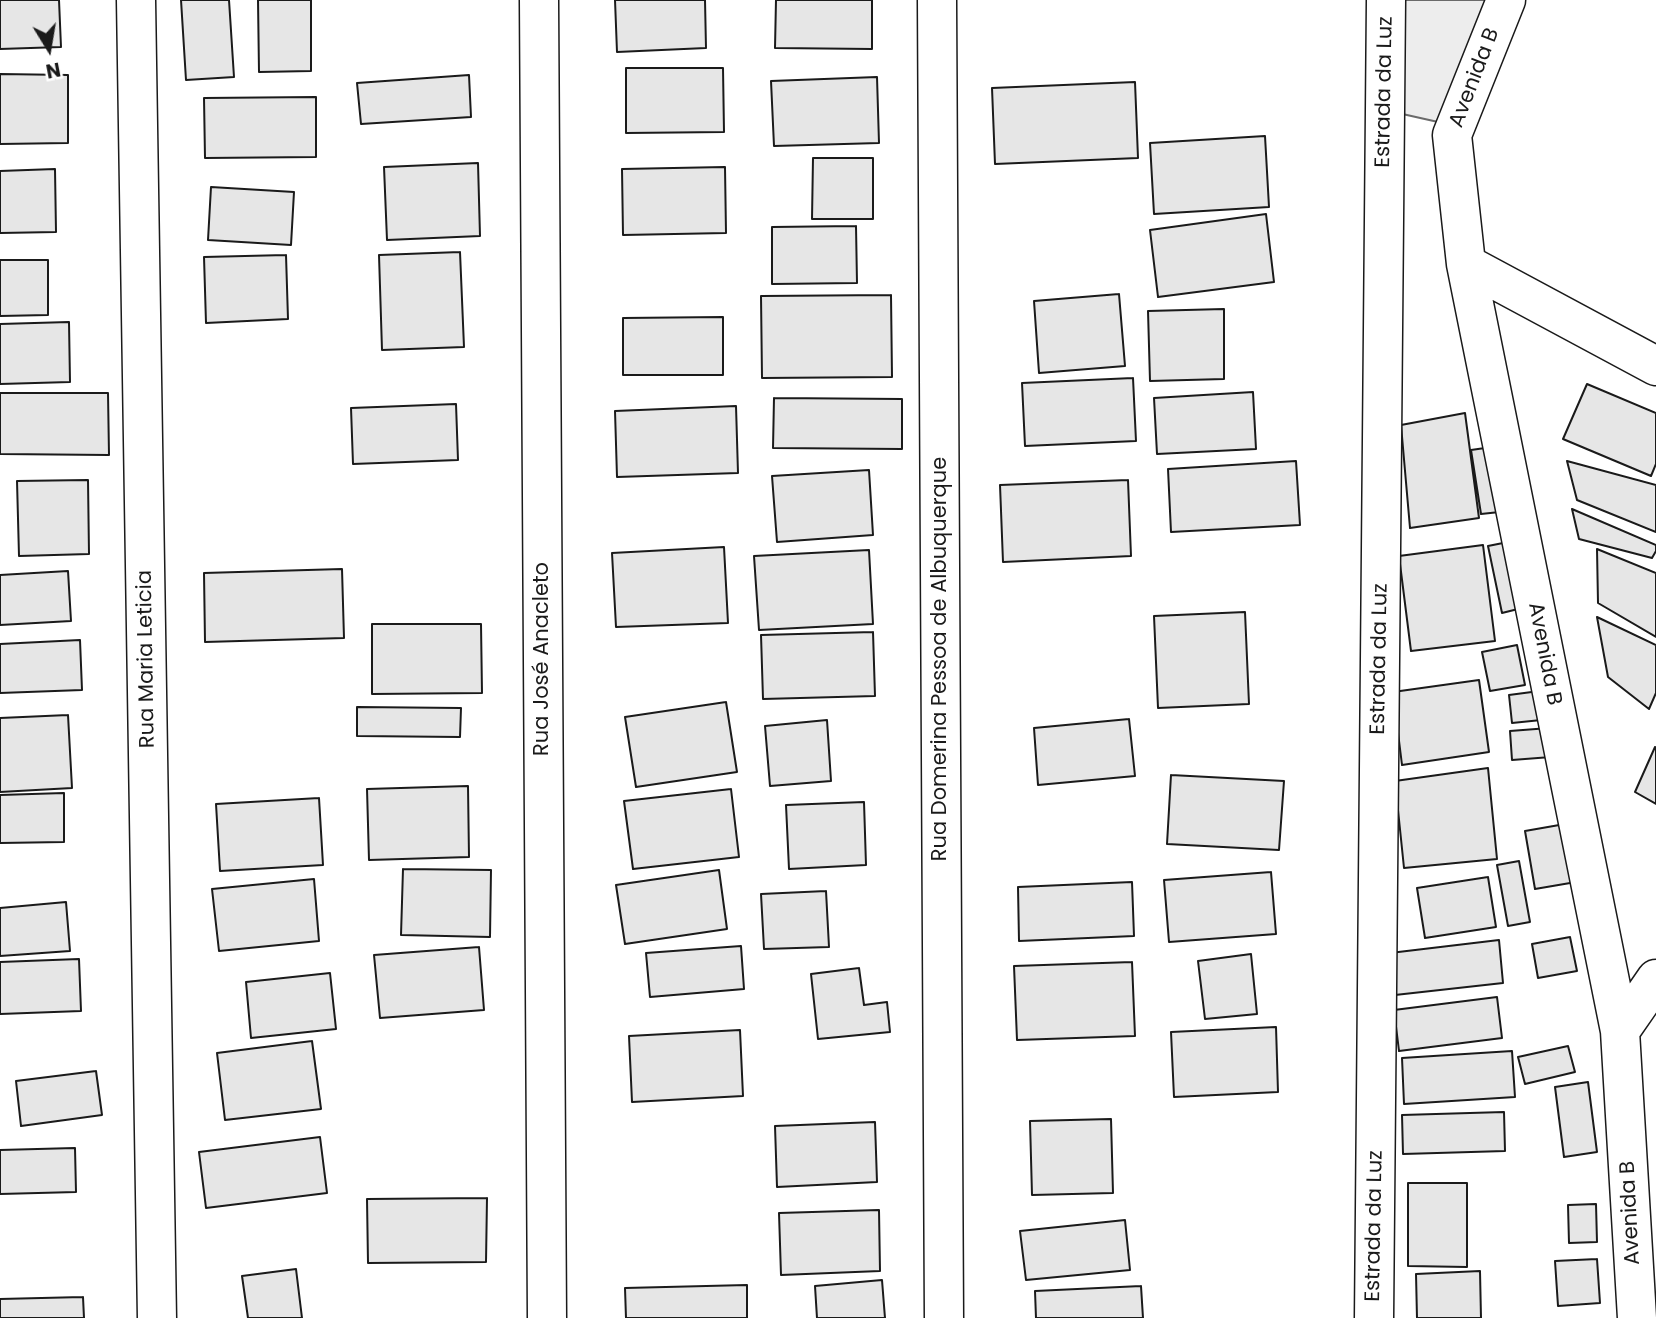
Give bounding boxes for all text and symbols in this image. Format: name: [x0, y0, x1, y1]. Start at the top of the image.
north arrow: [14, 14, 84, 84]
street label: Estrada da Luz: [1371, 16, 1399, 168]
street label: Avenida B: [1445, 25, 1505, 131]
text: N: [44, 55, 63, 85]
street label: Rua Domerina Pessoa de Albuquerque: [928, 457, 954, 861]
street label: Rua José Anacleto: [530, 562, 556, 756]
street label: Rua Maria Leticia: [133, 570, 161, 748]
street label: Estrada da Luz: [1366, 583, 1394, 735]
street label: Avenida B: [1522, 600, 1566, 708]
street label: Estrada da Luz: [1361, 1150, 1389, 1302]
street label: Avenida B: [1616, 1160, 1646, 1266]

